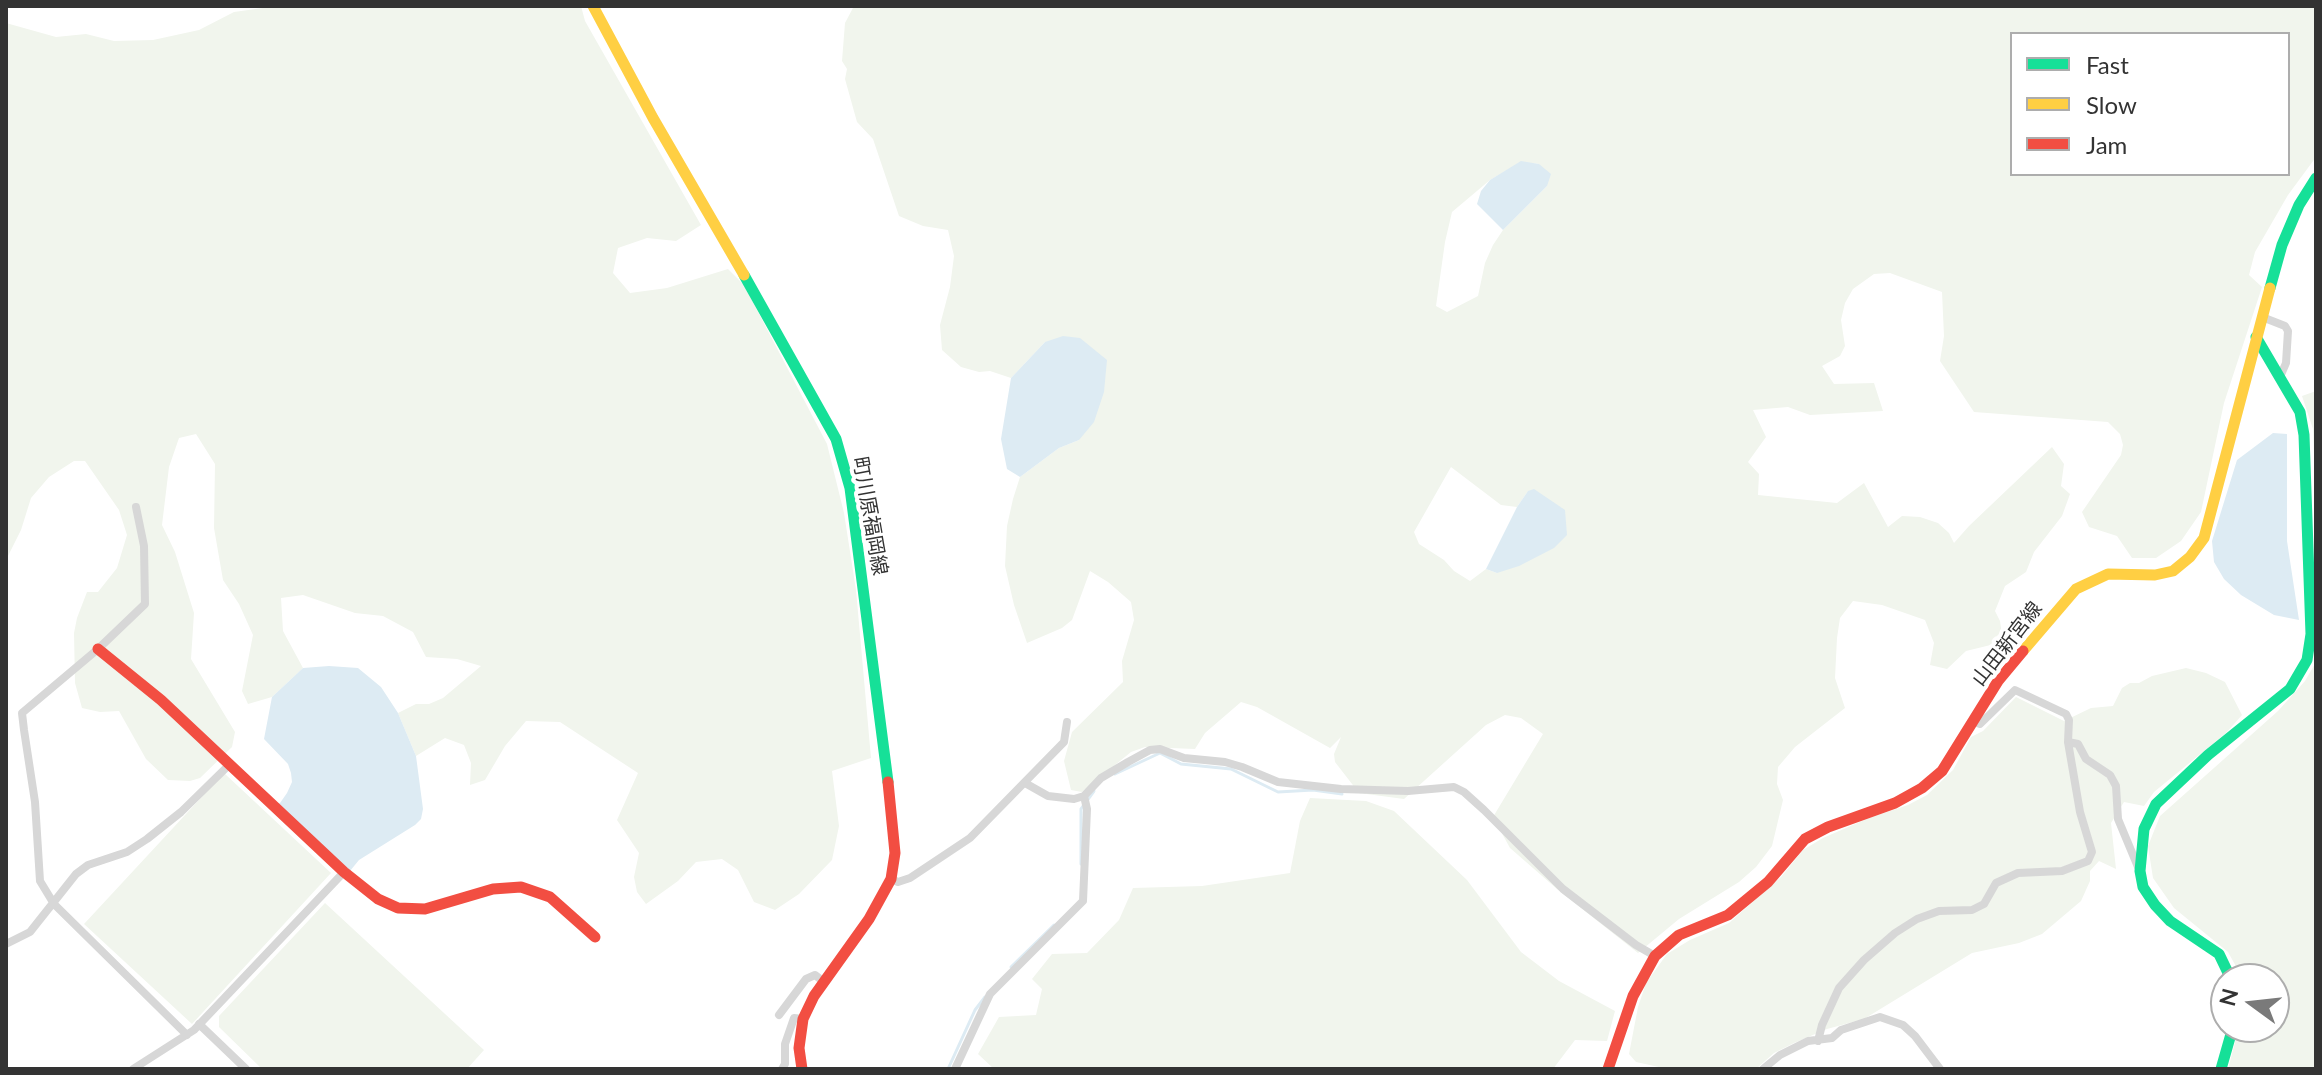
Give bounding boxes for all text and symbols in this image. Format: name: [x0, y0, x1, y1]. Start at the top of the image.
legend: [2010, 32, 2290, 176]
text: Fast: [2086, 50, 2129, 79]
text: Slow: [2086, 90, 2137, 119]
text: Jam: [2086, 130, 2127, 159]
street label: 町川原福岡線: [848, 455, 892, 577]
street label: 山田新宮線: [1967, 597, 2047, 691]
north arrow: [2210, 963, 2290, 1043]
text: N: [2213, 986, 2243, 1009]

